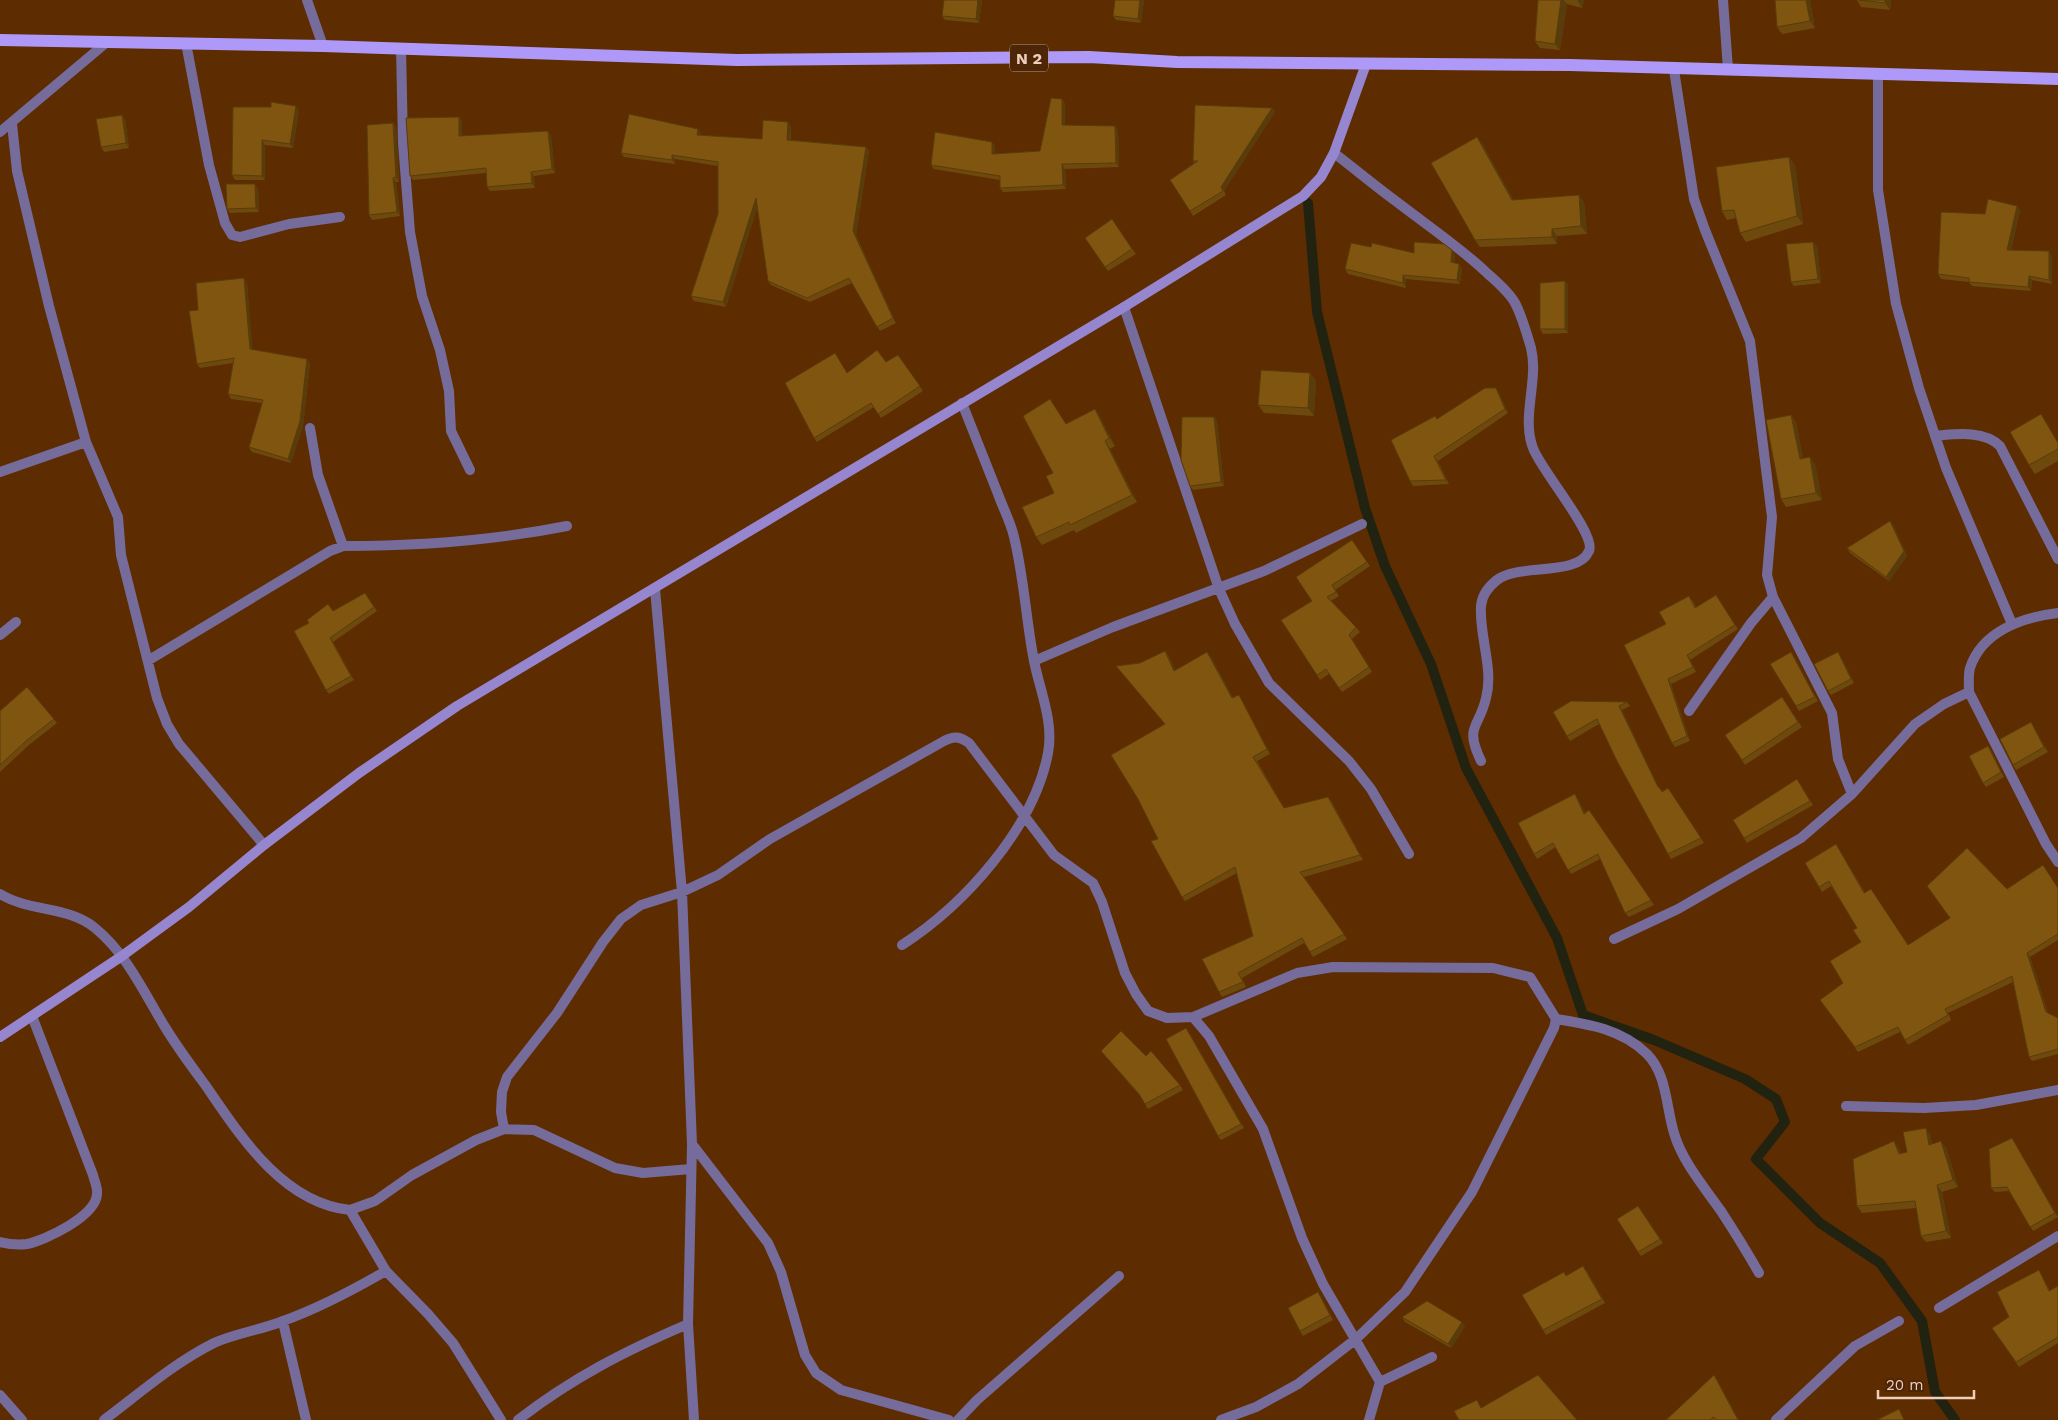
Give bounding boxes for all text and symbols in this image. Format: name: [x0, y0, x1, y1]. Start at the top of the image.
road number: N 2: [1010, 44, 1048, 72]
scale bar: [1878, 1368, 1974, 1400]
text: 20 m: [1886, 1376, 1924, 1394]

